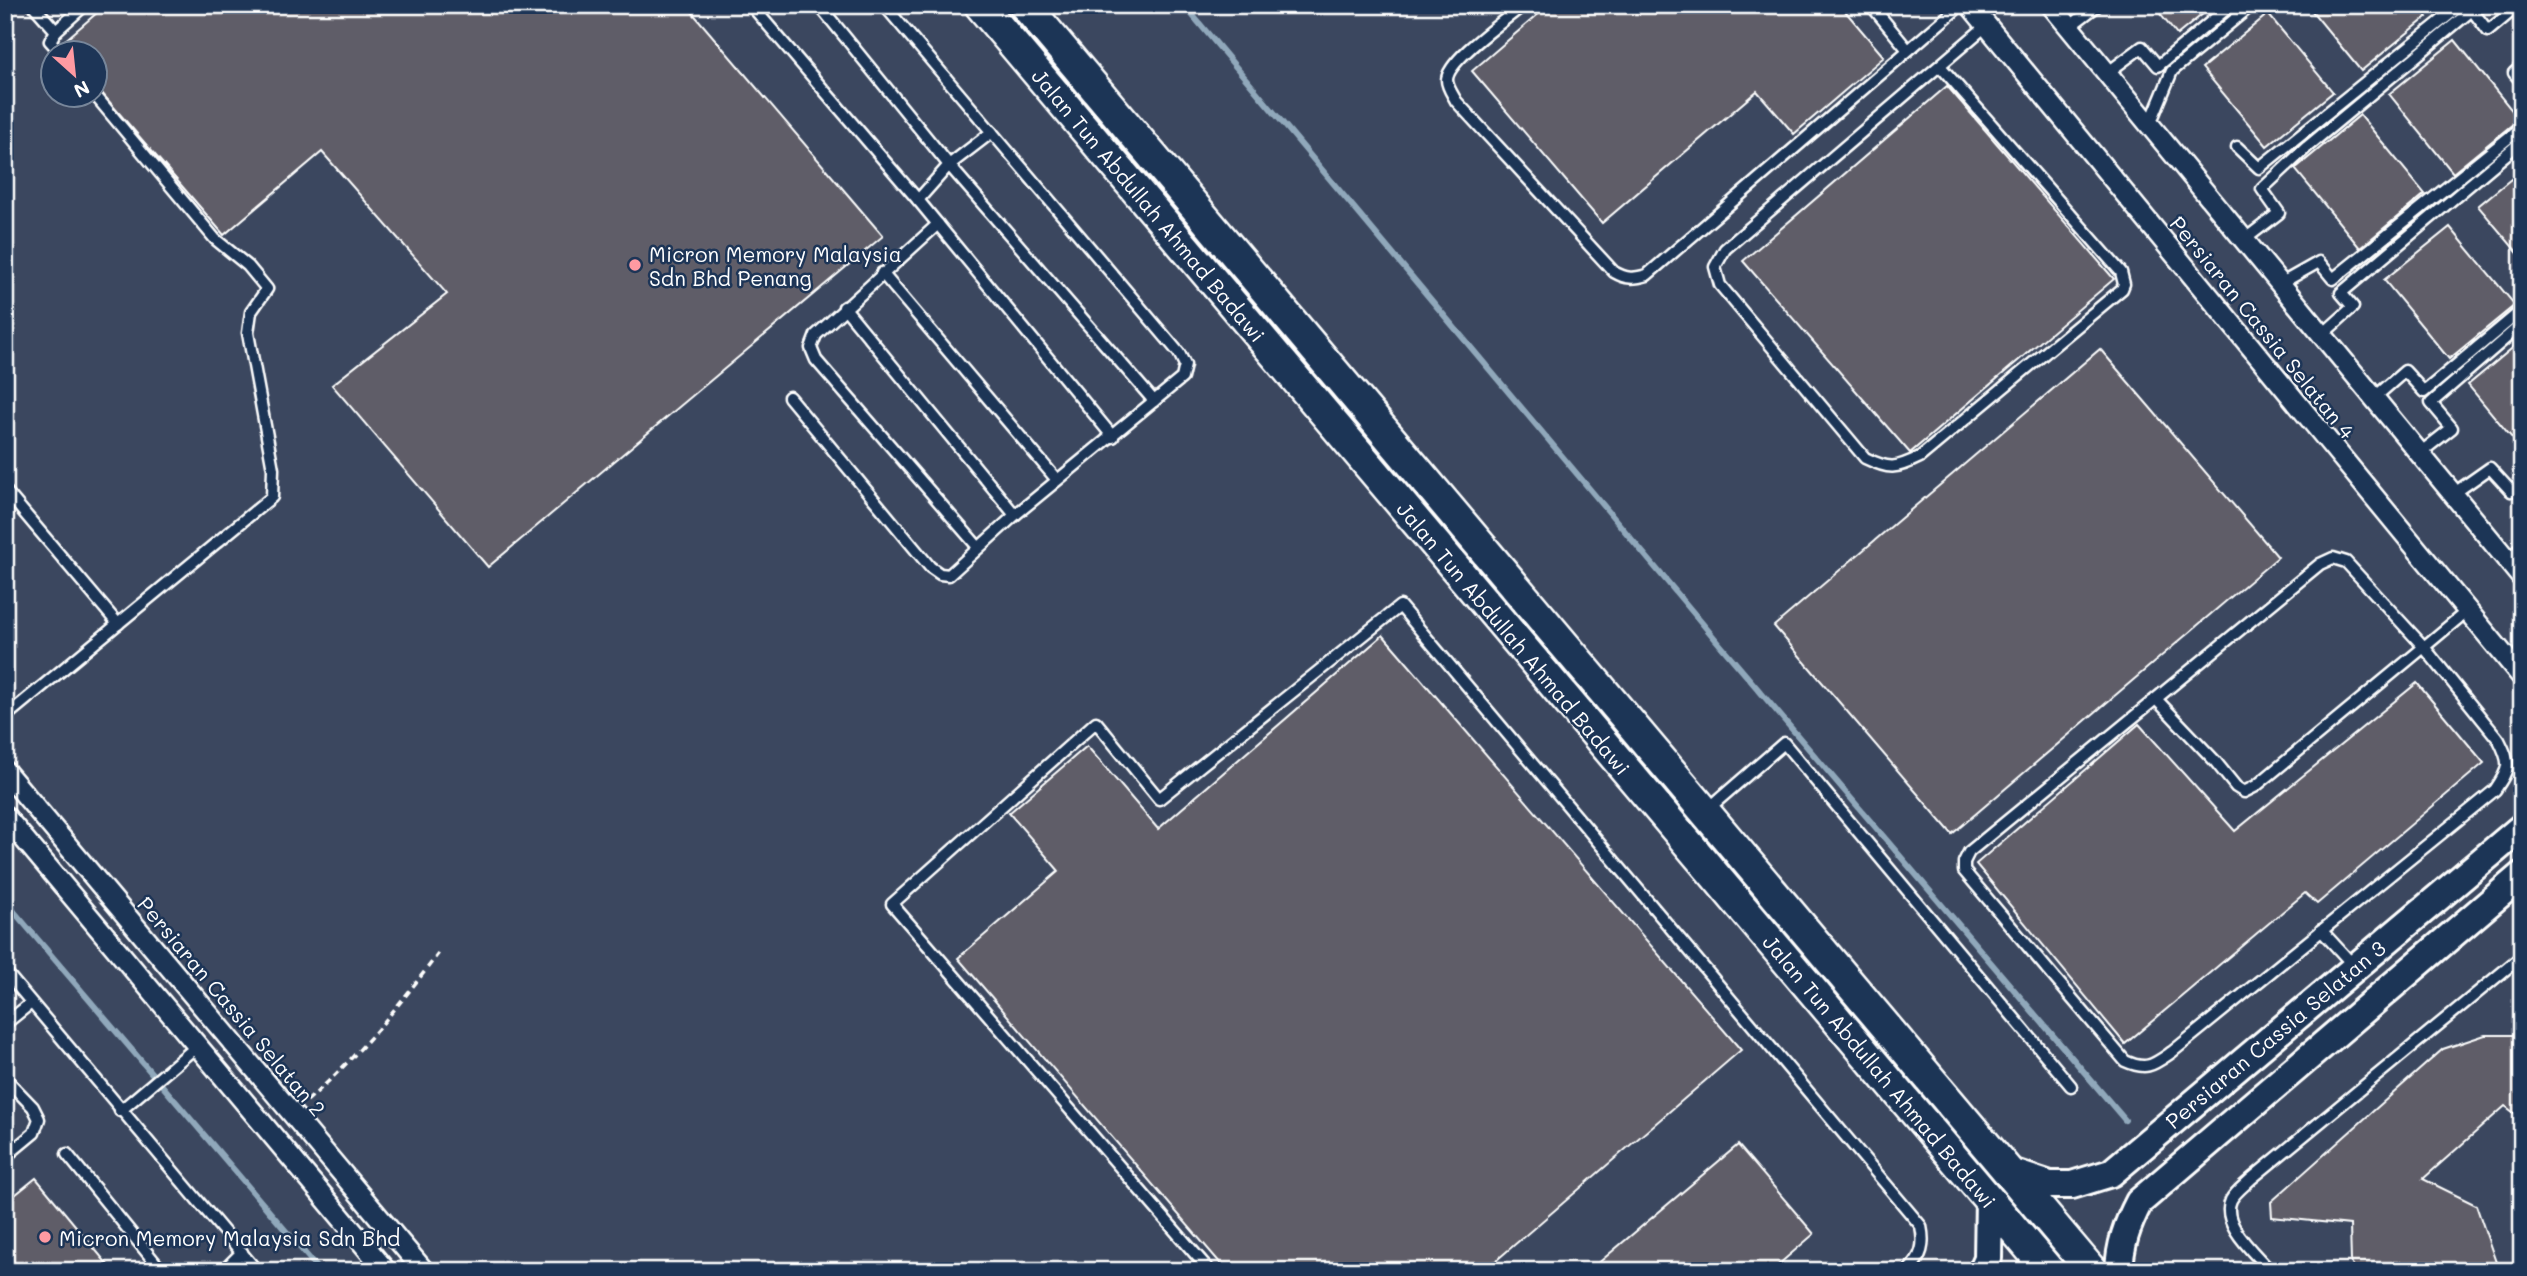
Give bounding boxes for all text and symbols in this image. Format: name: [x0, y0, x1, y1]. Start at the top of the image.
north arrow: [38, 38, 108, 108]
street label: Jalan Tun Abdullah Ahmad Badawi: [1026, 63, 1272, 347]
text: N: [70, 75, 94, 104]
street label: Persiaran Cassia Selatan 4: [2165, 210, 2362, 444]
place label: Micron Memory Malaysia Sdn Bhd Penang: [649, 240, 902, 291]
marker: Micron Memory Malaysia Sdn Bhd Penang: [627, 257, 643, 273]
street label: Jalan Tun Abdullah Ahmad Badawi: [1391, 496, 1637, 780]
street label: Persiaran Cassia Selatan 2: [132, 891, 332, 1121]
street label: Jalan Tun Abdullah Ahmad Badawi: [1757, 929, 2003, 1213]
street label: Persiaran Cassia Selatan 3: [2159, 934, 2391, 1134]
place label: Micron Memory Malaysia Sdn Bhd: [59, 1224, 400, 1251]
marker: Micron Memory Malaysia Sdn Bhd: [37, 1229, 53, 1245]

